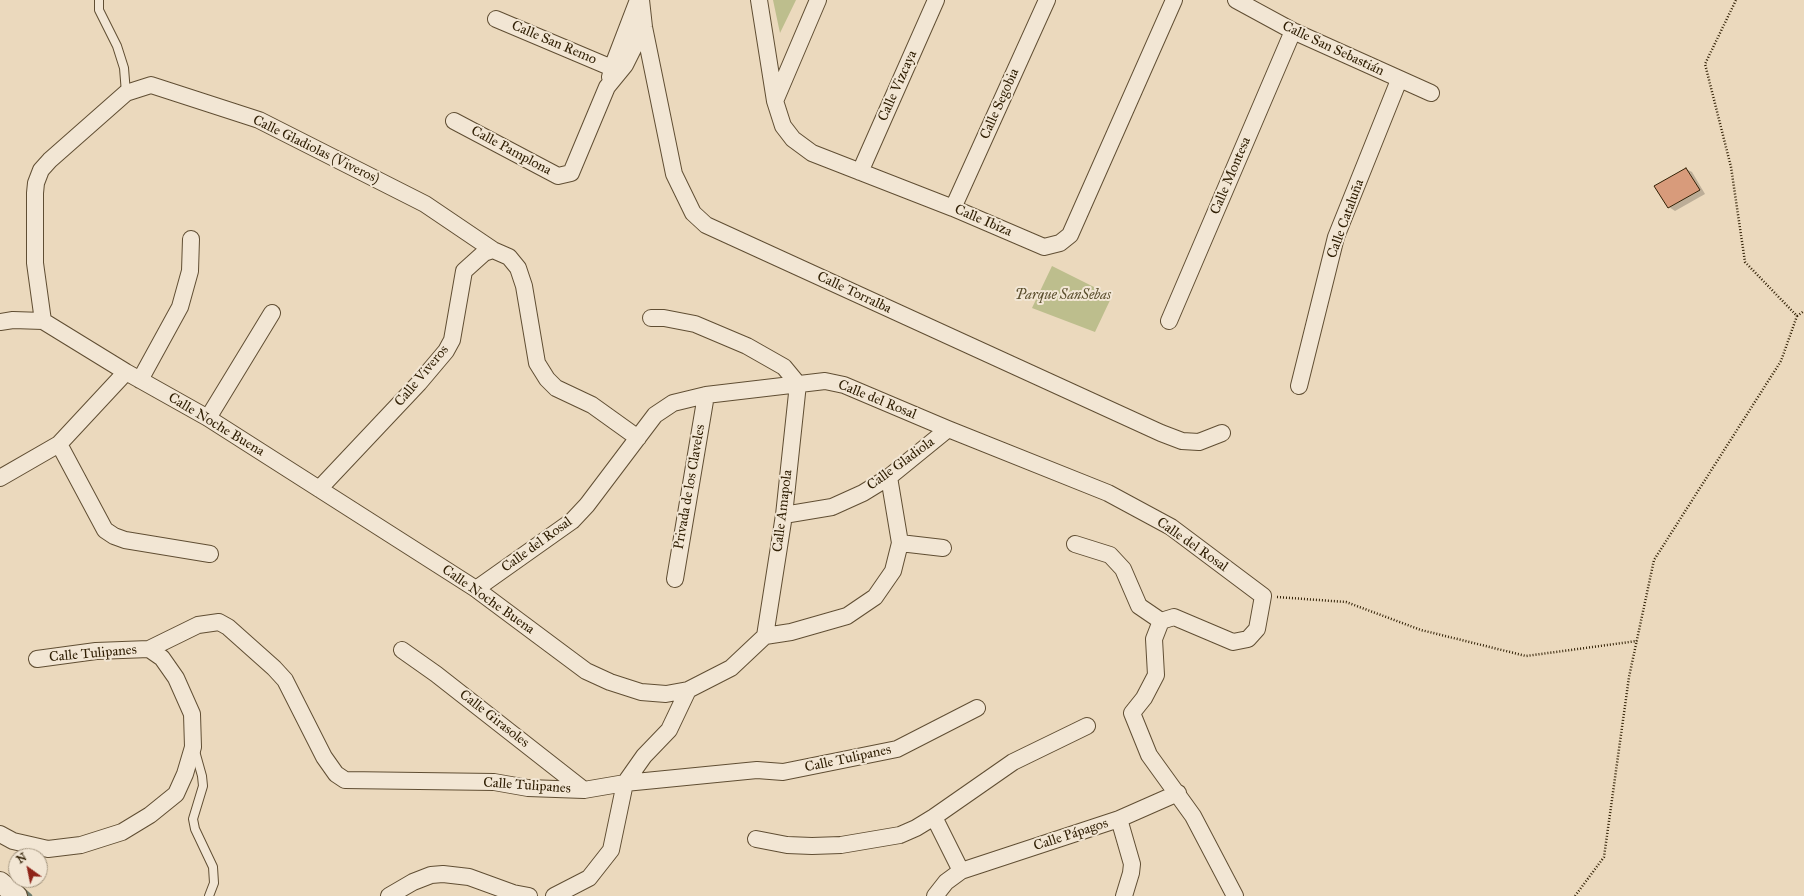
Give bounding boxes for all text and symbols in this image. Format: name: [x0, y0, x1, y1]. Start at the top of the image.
street label: Calle San Remo: [509, 18, 599, 68]
street label: Calle San Sebastián: [1279, 18, 1387, 80]
street label: Calle Vizcaya: [875, 48, 921, 124]
street label: Calle Segobia: [977, 66, 1023, 142]
street label: Calle Gladiolas (Viveros): [250, 112, 382, 188]
street label: Calle Pamplona: [468, 123, 554, 179]
street label: Calle Montesa: [1207, 135, 1255, 217]
street label: Calle Cataluña: [1324, 177, 1368, 261]
street label: Calle Ibiza: [952, 201, 1014, 241]
street label: Calle Torralba: [814, 268, 894, 318]
park label: Parque SanSebas: [1015, 288, 1111, 304]
street label: Calle Viveros: [391, 342, 453, 410]
street label: Calle del Rosal: [835, 377, 919, 423]
street label: Calle Noche Buena: [165, 390, 267, 460]
street label: Privada de los Claveles: [671, 423, 709, 551]
street label: Calle Gladiola: [864, 434, 938, 494]
street label: Calle Amapola: [770, 469, 796, 553]
street label: Calle del Rosal: [498, 514, 576, 576]
street label: Calle del Rosal: [1153, 514, 1231, 576]
street label: Calle Noche Buena: [438, 562, 538, 638]
street label: Calle Tulipanes: [49, 642, 137, 666]
street label: Calle Girasoles: [456, 687, 532, 751]
street label: Calle Tulipanes: [803, 742, 893, 776]
street label: Calle Tulipanes: [483, 775, 571, 797]
street label: Calle Pápagos: [1032, 815, 1110, 855]
north arrow: [8, 848, 48, 888]
text: N: [14, 850, 29, 866]

